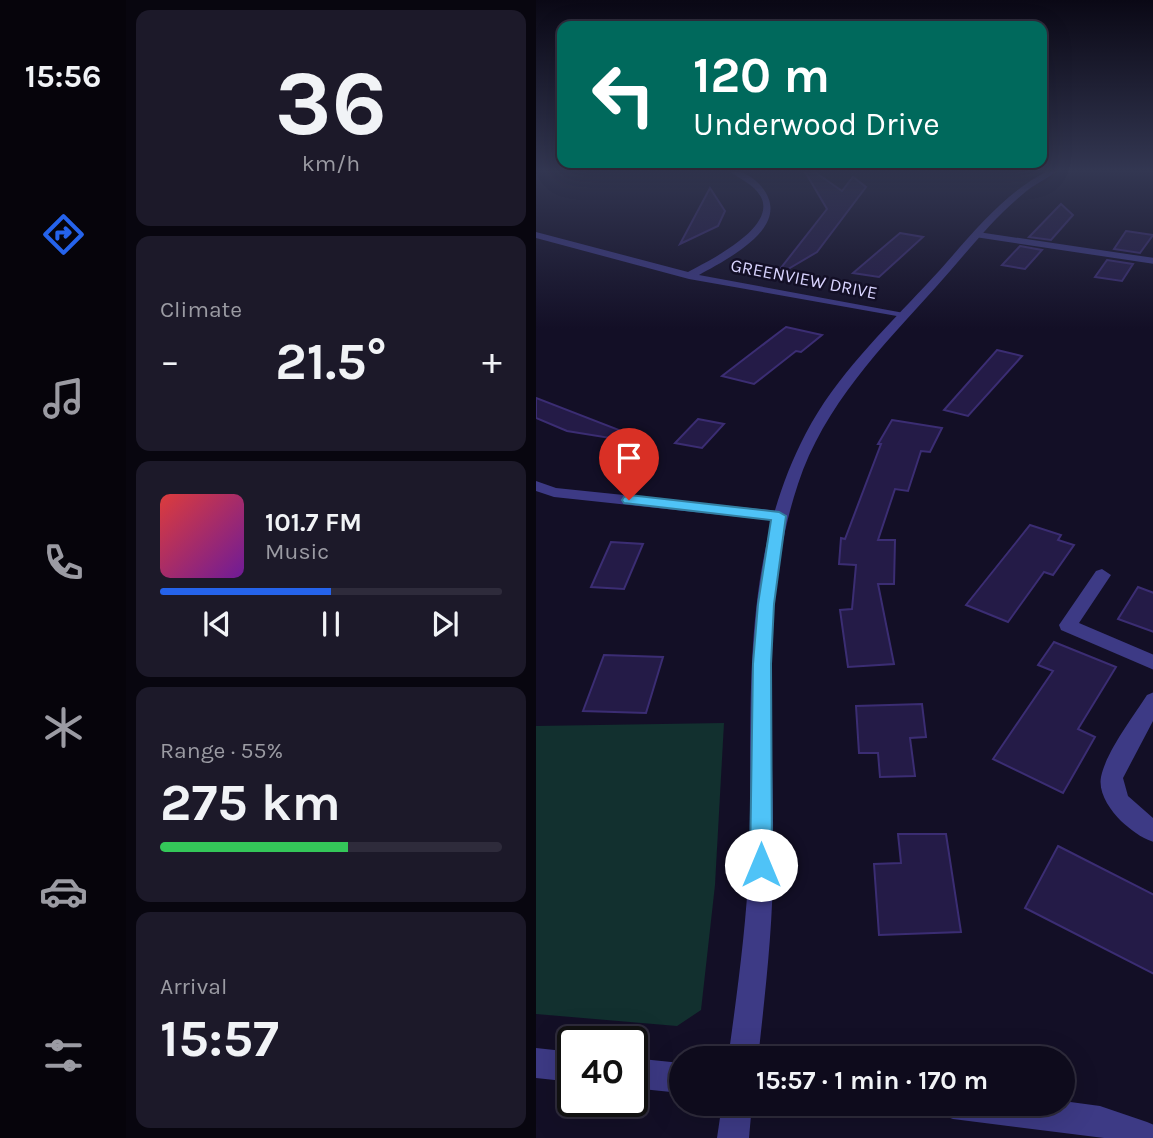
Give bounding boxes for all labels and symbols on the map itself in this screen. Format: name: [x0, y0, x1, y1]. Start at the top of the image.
street label: GREENVIEW DRIVE: [729, 254, 879, 304]
pin: [599, 428, 659, 500]
position arrow: [724, 828, 798, 902]
speed limit sign: 40: [557, 1026, 648, 1117]

